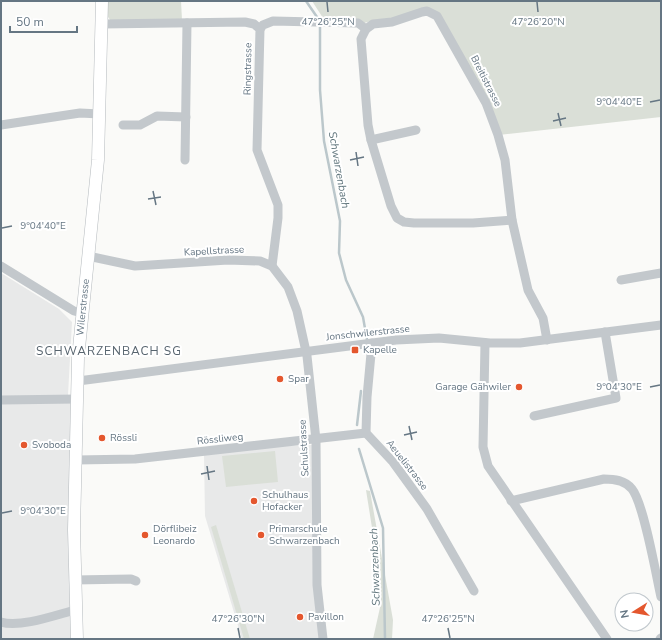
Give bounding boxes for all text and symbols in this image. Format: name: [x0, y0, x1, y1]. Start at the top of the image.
scale bar: [10, 8, 77, 34]
text: 50 m: [16, 14, 44, 30]
text: 47°26'25"N: [301, 15, 355, 29]
text: 47°26'20"N: [511, 15, 565, 29]
street label: Ringstrasse: [241, 43, 255, 95]
street label: Breitistrasse: [467, 53, 505, 109]
text: 9°04'40"E: [596, 95, 642, 109]
water label: Schwarzenbach: [325, 130, 353, 210]
text: 9°04'40"E: [20, 219, 66, 233]
street label: Kapellstrasse: [183, 242, 245, 260]
street label: Wilerstrasse: [73, 278, 93, 336]
street label: Jonschwilerstrasse: [324, 322, 411, 344]
district label: SCHWARZENBACH SG: [36, 343, 182, 359]
place label: Kapelle: [363, 343, 397, 357]
marker: Kapelle: [350, 345, 360, 355]
place label: Spar: [288, 372, 309, 386]
marker: Spar: [275, 374, 285, 384]
place label: Garage Gähwiler: [435, 380, 511, 394]
text: 9°04'30"E: [596, 380, 642, 394]
marker: Garage Gähwiler: [514, 382, 524, 392]
street label: Schulstrasse: [296, 419, 312, 477]
street label: Rössliweg: [196, 430, 244, 448]
place label: Rössli: [110, 431, 137, 445]
marker: Rössli: [97, 433, 107, 443]
street label: Aeuelistrasse: [383, 437, 431, 493]
place label: Svoboda: [32, 438, 71, 452]
marker: Svoboda: [19, 440, 29, 450]
place label: Schulhaus Hofacker: [262, 488, 309, 514]
marker: Schulhaus Hofacker: [249, 496, 259, 506]
text: 9°04'30"E: [20, 504, 66, 518]
place label: Dörflibeiz Leonardo: [153, 522, 197, 548]
place label: Primarschule Schwarzenbach: [269, 522, 340, 548]
water label: Schwarzenbach: [366, 528, 384, 606]
marker: Dörflibeiz Leonardo: [140, 530, 150, 540]
marker: Primarschule Schwarzenbach: [256, 530, 266, 540]
north arrow: [614, 592, 654, 632]
text: N: [617, 608, 633, 619]
place label: Pavillon: [308, 610, 344, 624]
text: 47°26'30"N: [211, 612, 265, 626]
marker: Pavillon: [295, 612, 305, 622]
text: 47°26'25"N: [421, 612, 475, 626]

